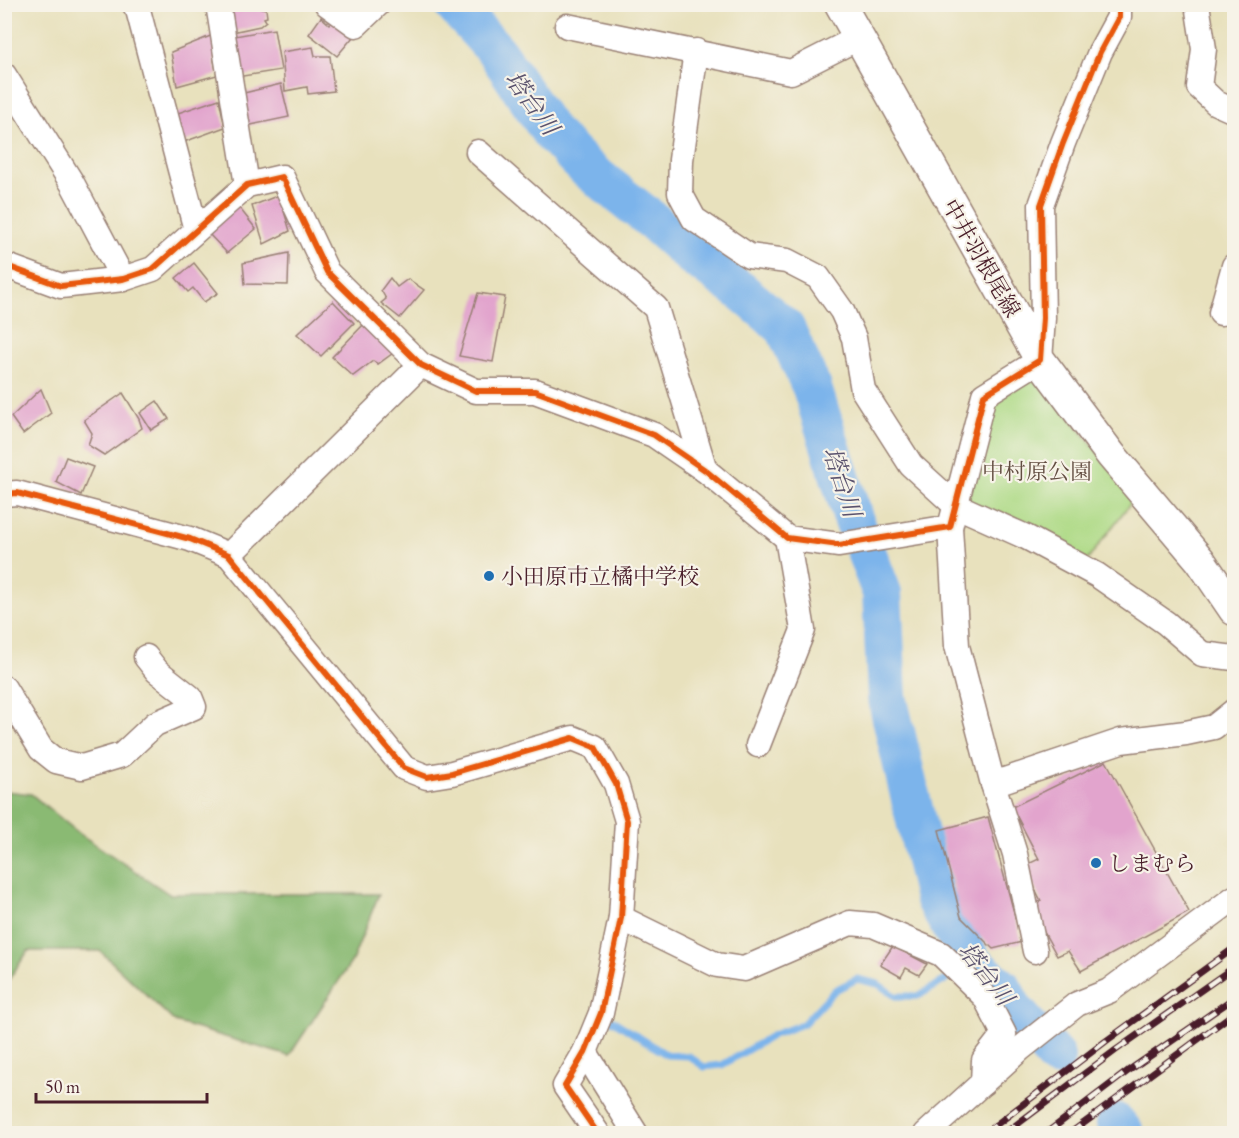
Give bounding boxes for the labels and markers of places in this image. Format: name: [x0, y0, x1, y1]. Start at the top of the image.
place label: 小田原市立橘中学校: [501, 562, 699, 591]
marker: 小田原市立橘中学校: [482, 569, 496, 583]
place label: しまむら: [1108, 849, 1196, 878]
marker: しまむら: [1089, 856, 1103, 870]

